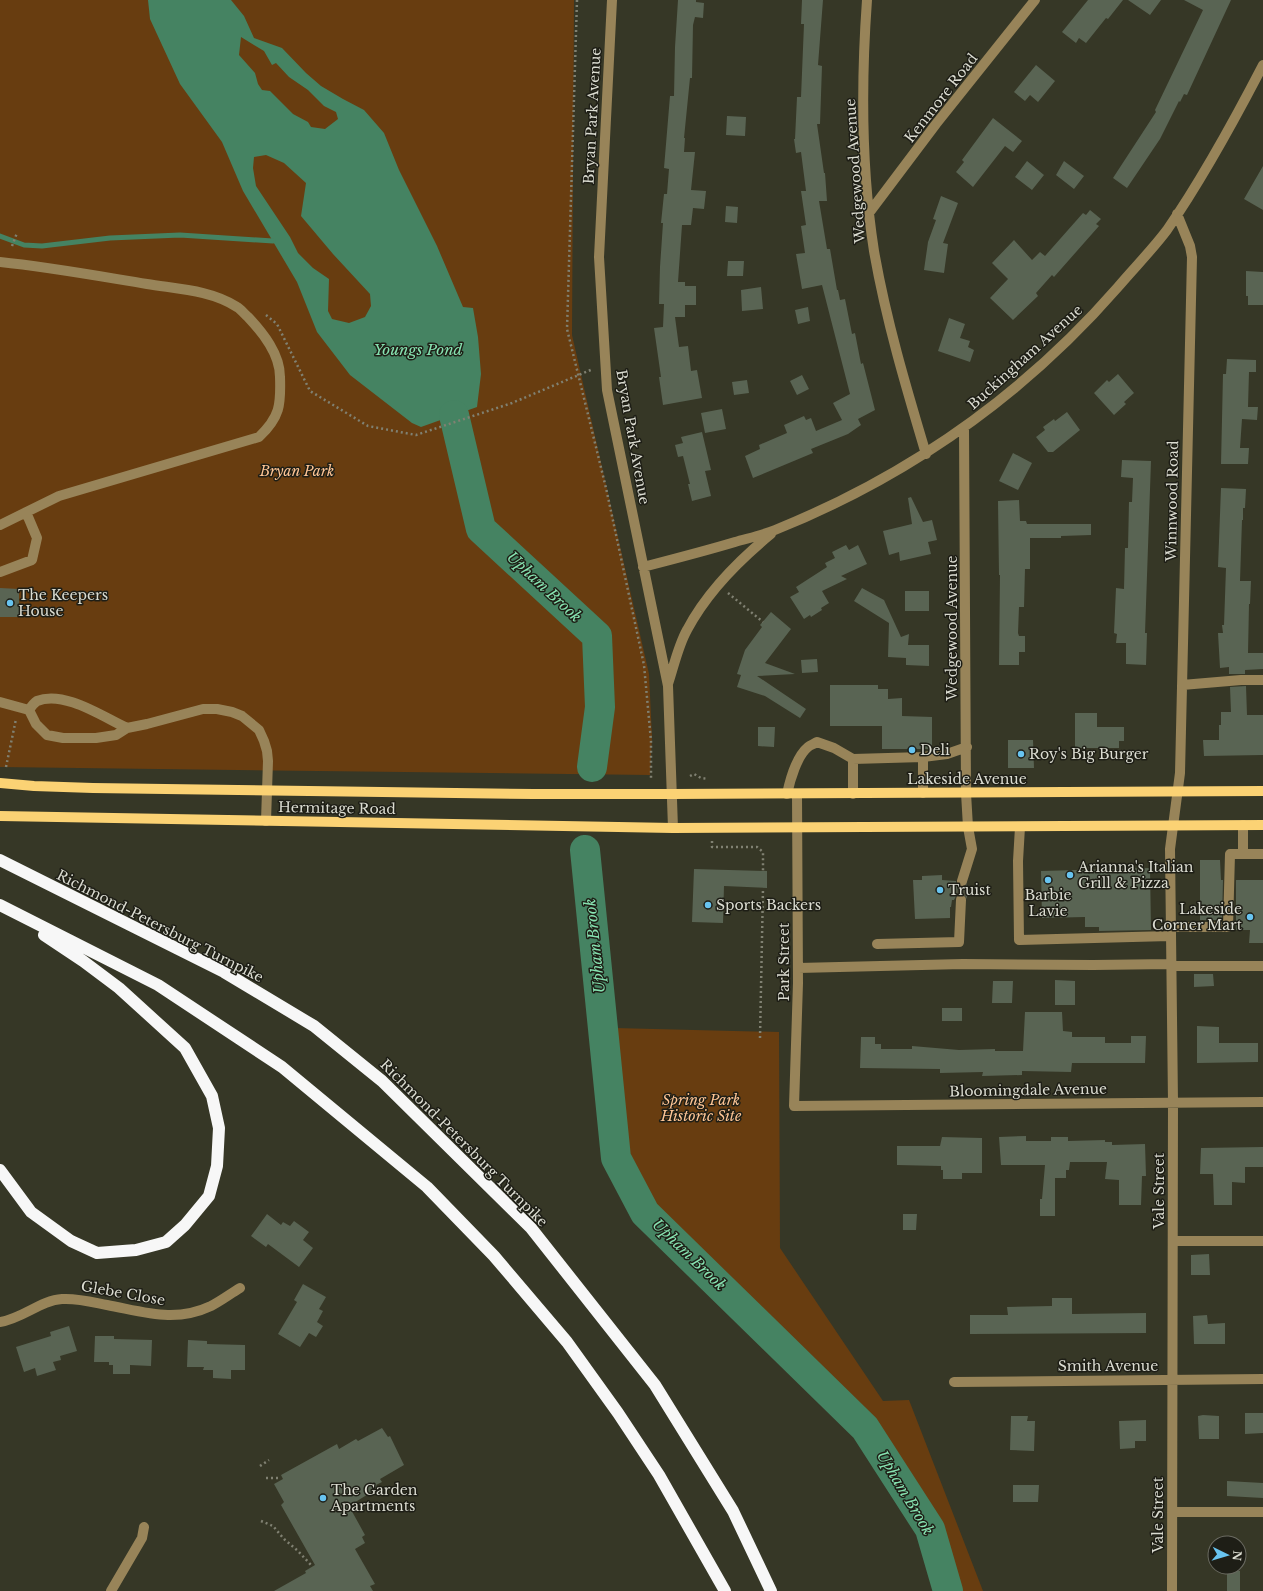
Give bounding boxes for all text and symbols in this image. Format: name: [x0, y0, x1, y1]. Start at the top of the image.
street label: Bryan Park Avenue: [579, 47, 605, 185]
street label: Kenmore Road: [901, 49, 982, 146]
street label: Wedgewood Avenue: [841, 98, 869, 245]
street label: Buckingham Avenue: [964, 301, 1086, 413]
water label: Youngs Pond: [373, 340, 463, 359]
street label: Bryan Park Avenue: [612, 368, 654, 506]
street label: Winnwood Road: [1162, 440, 1182, 563]
park label: Bryan Park: [259, 462, 334, 480]
water label: Upham Brook: [503, 547, 586, 626]
street label: Wedgewood Avenue: [943, 555, 961, 702]
place label: The Keepers House: [18, 586, 108, 620]
marker: The Keepers House: [5, 598, 15, 608]
place label: Deli: [920, 741, 950, 759]
marker: Deli: [907, 745, 917, 755]
place label: Roy's Big Burger: [1029, 745, 1149, 763]
marker: Roy's Big Burger: [1016, 749, 1026, 759]
street label: Lakeside Avenue: [907, 770, 1027, 788]
street label: Hermitage Road: [278, 798, 397, 818]
place label: Arianna's Italian Grill & Pizza: [1077, 858, 1194, 892]
street label: Richmond-Petersburg Turnpike: [54, 866, 266, 986]
marker: Arianna's Italian Grill & Pizza: [1065, 870, 1075, 880]
marker: Barbie Lavie: [1043, 875, 1053, 885]
place label: Truist: [948, 881, 991, 899]
marker: Truist: [935, 885, 945, 895]
place label: Barbie Lavie: [1024, 886, 1072, 920]
place label: Sports Backers: [716, 896, 821, 914]
water label: Upham Brook: [580, 898, 609, 994]
marker: Sports Backers: [703, 900, 713, 910]
place label: Lakeside Corner Mart: [1152, 900, 1243, 934]
marker: Lakeside Corner Mart: [1245, 912, 1255, 922]
street label: Park Street: [775, 922, 793, 1001]
street label: Richmond-Petersburg Turnpike: [376, 1055, 552, 1231]
street label: Bloomingdale Avenue: [949, 1080, 1107, 1100]
park label: Spring Park Historic Site: [660, 1091, 742, 1125]
street label: Vale Street: [1150, 1152, 1168, 1230]
water label: Upham Brook: [649, 1215, 730, 1294]
street label: Glebe Close: [79, 1277, 167, 1309]
street label: Smith Avenue: [1058, 1357, 1158, 1375]
water label: Upham Brook: [873, 1447, 938, 1538]
street label: Vale Street: [1149, 1476, 1167, 1554]
place label: The Garden Apartments: [330, 1481, 418, 1515]
marker: The Garden Apartments: [318, 1493, 328, 1503]
north arrow: [1207, 1535, 1247, 1575]
text: N: [1229, 1550, 1244, 1562]

